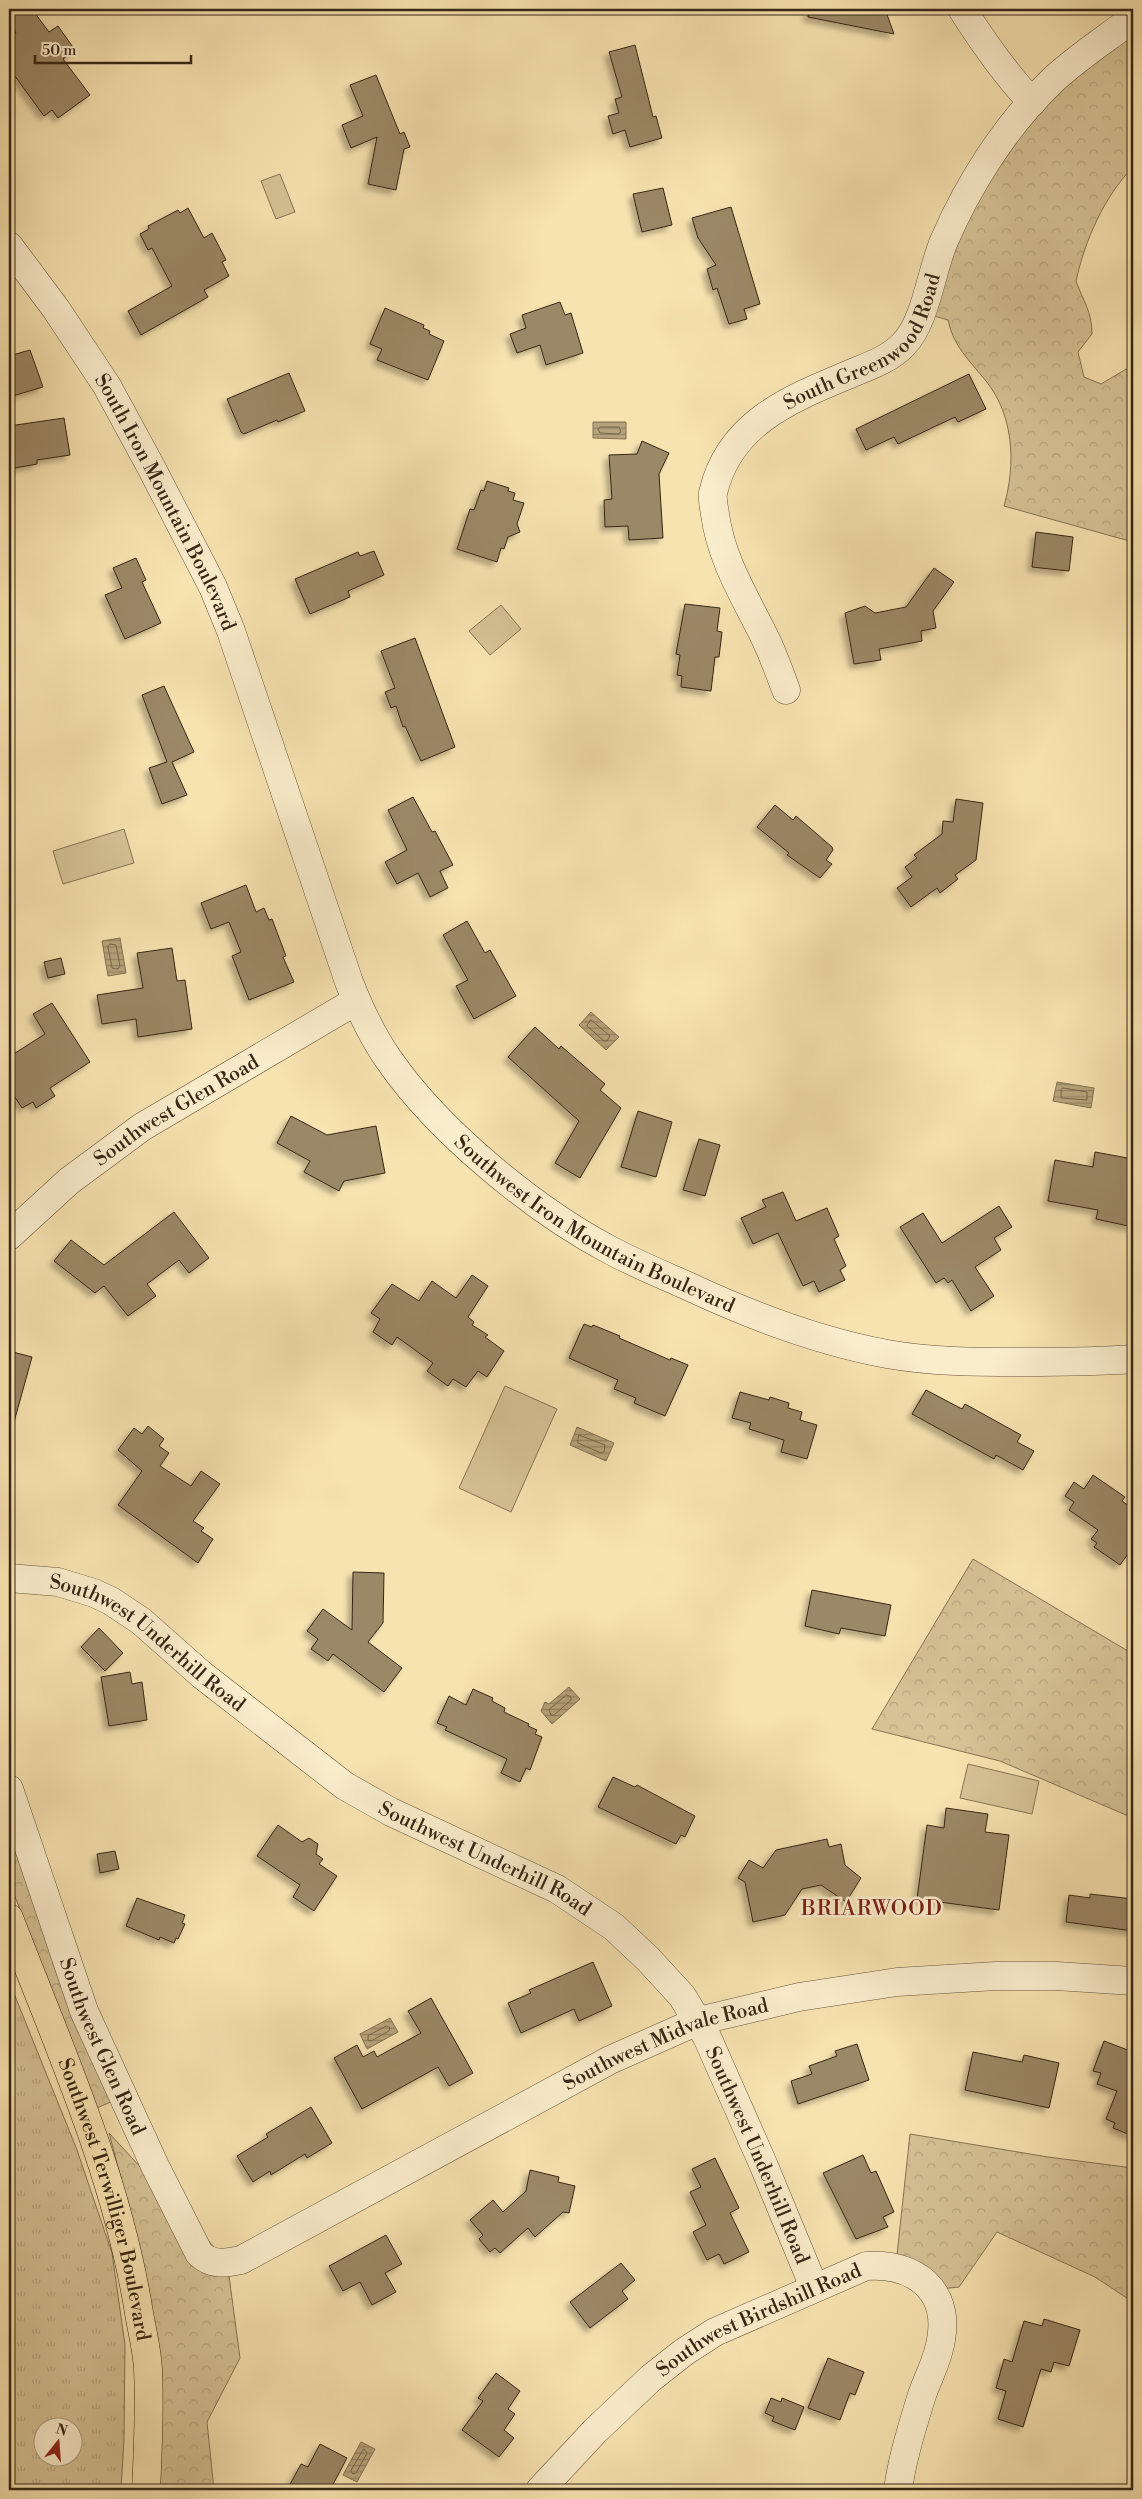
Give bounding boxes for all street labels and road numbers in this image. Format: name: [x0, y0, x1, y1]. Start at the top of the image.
street label: South Greenwood Road: [779, 270, 947, 416]
street label: South Iron Mountain Boulevard: [88, 369, 241, 635]
street label: Southwest Glen Road: [89, 1050, 264, 1172]
street label: Southwest Iron Mountain Boulevard: [448, 1130, 739, 1320]
street label: Southwest Underhill Road: [49, 1570, 250, 1718]
street label: Southwest Underhill Road: [374, 1796, 596, 1923]
street label: Southwest Glen Road: [53, 1955, 150, 2140]
street label: Southwest Midvale Road: [559, 1994, 772, 2097]
street label: Southwest Underhill Road: [699, 2043, 814, 2269]
street label: Southwest Terwilliger Boulevard: [51, 2055, 155, 2344]
street label: Southwest Birdshill Road: [652, 2258, 866, 2383]

